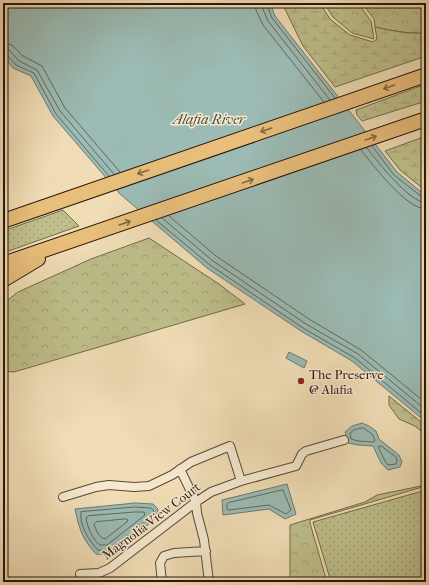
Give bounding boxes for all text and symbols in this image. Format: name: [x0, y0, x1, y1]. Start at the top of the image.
one-way arrow: [384, 84, 396, 92]
water label: Alafia River: [171, 111, 247, 128]
one-way arrow: [261, 126, 273, 134]
one-way arrow: [364, 134, 376, 142]
one-way arrow: [137, 169, 150, 176]
one-way arrow: [241, 176, 253, 184]
one-way arrow: [118, 219, 131, 226]
place label: The Preserve @ Alafia: [309, 367, 384, 397]
marker: The Preserve @ Alafia: [296, 376, 306, 386]
street label: Magnolia View Court: [99, 479, 203, 563]

